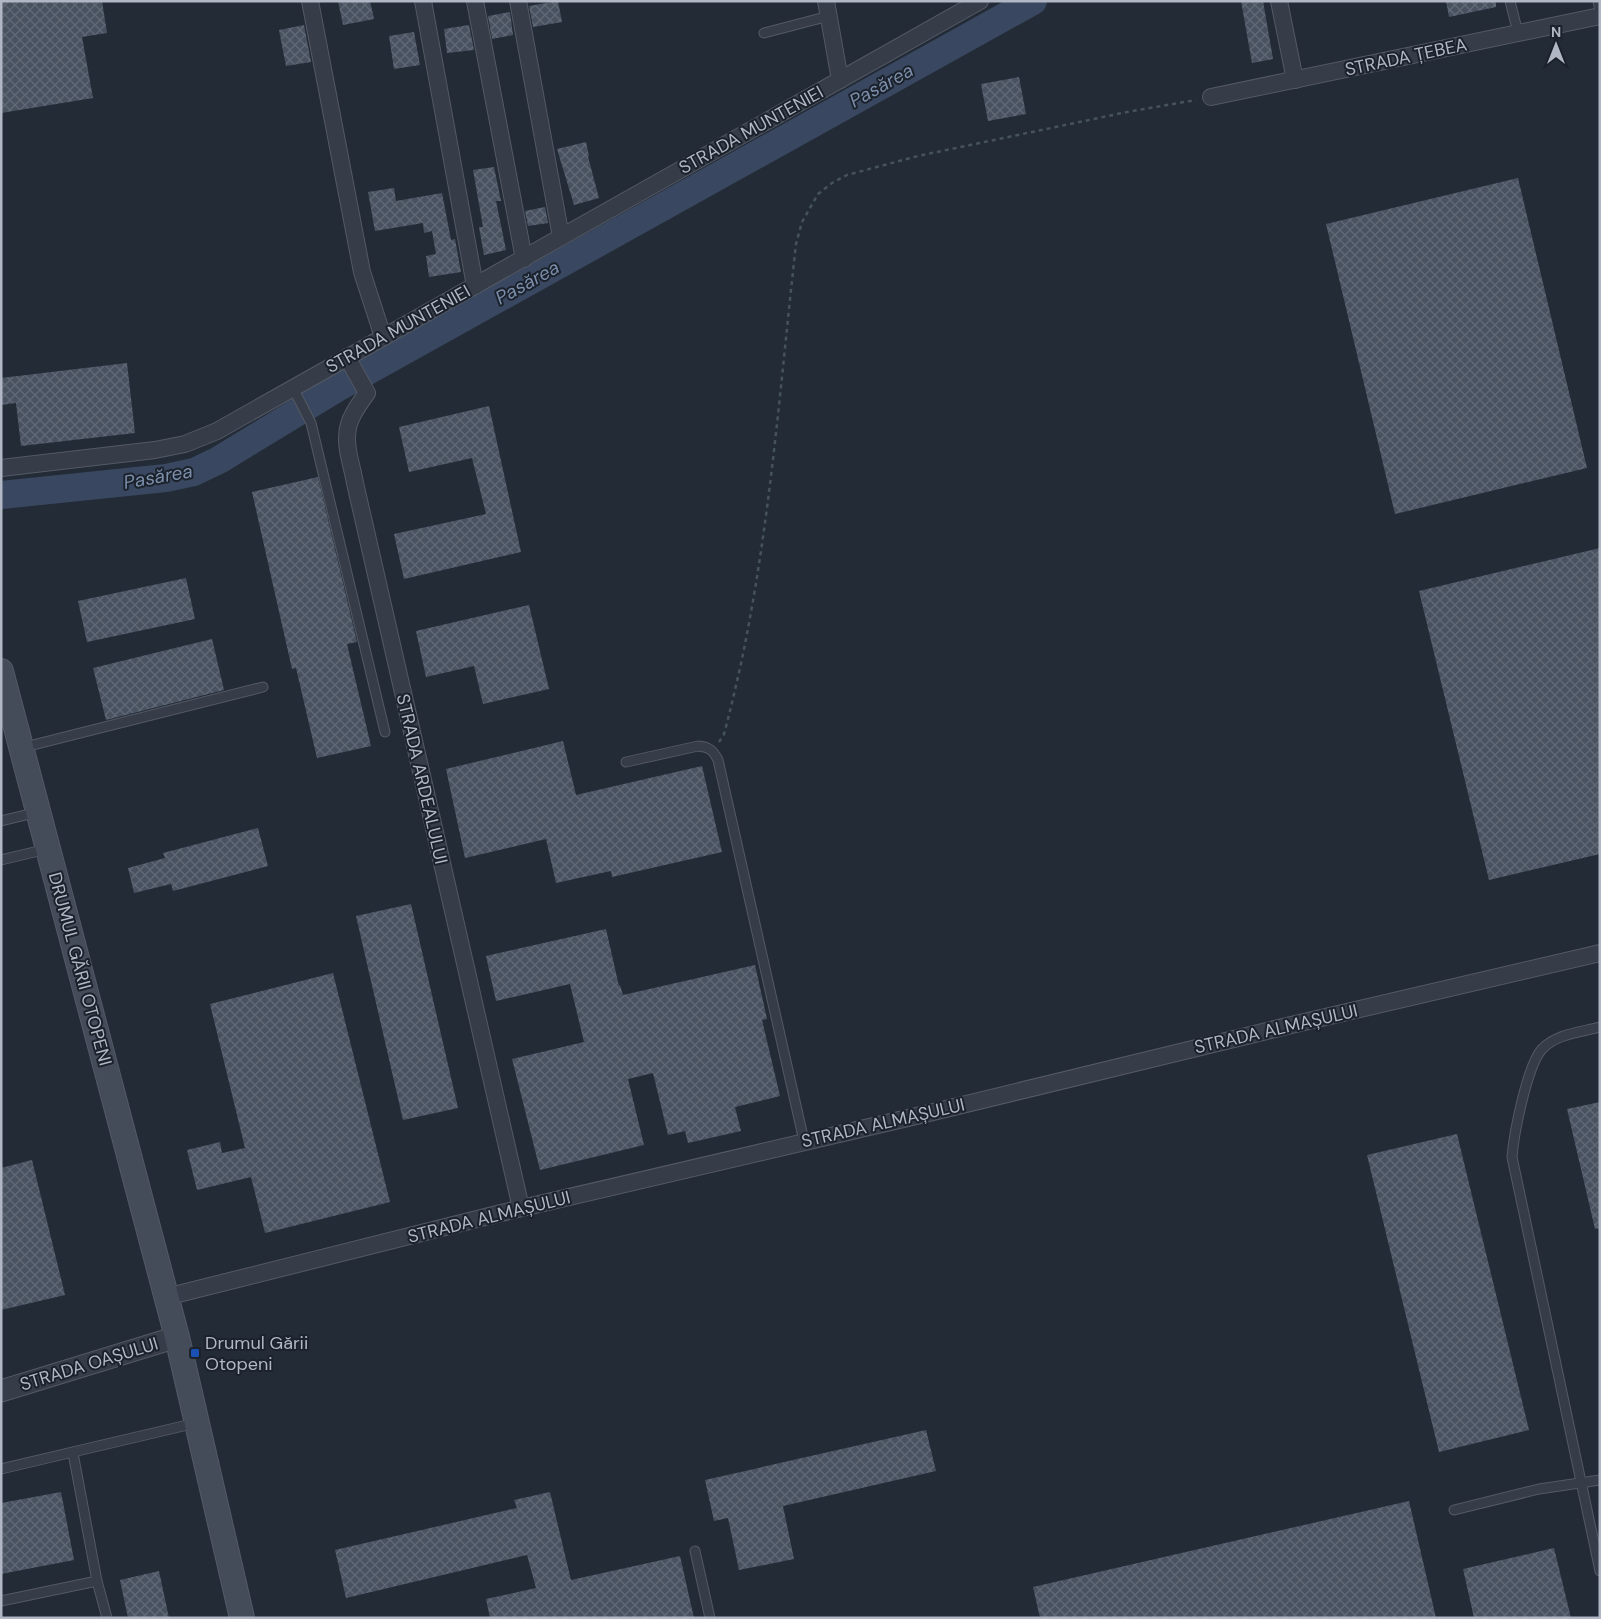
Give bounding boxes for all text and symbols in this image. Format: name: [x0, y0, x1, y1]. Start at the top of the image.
north arrow: [1531, 20, 1581, 70]
text: N: [1551, 23, 1561, 41]
street label: STRADA ȚEBEA: [1343, 32, 1469, 82]
water label: Pasărea: [845, 58, 918, 113]
street label: STRADA MUNTENIEI: [674, 80, 828, 180]
water label: Pasărea: [491, 255, 564, 310]
street label: STRADA MUNTENIEI: [321, 279, 475, 379]
water label: Pasărea: [122, 458, 195, 495]
street label: STRADA ARDEALULUI: [391, 692, 453, 866]
street label: DRUMUL GĂRII OTOPENI: [43, 870, 117, 1068]
street label: STRADA ALMAȘULUI: [1192, 999, 1360, 1059]
street label: STRADA ALMAȘULUI: [799, 1093, 967, 1153]
street label: STRADA ALMAȘULUI: [405, 1185, 573, 1249]
place label: Drumul Gării Otopeni: [205, 1331, 308, 1376]
street label: STRADA OAȘULUI: [17, 1332, 161, 1396]
marker: Drumul Gării Otopeni: [189, 1347, 201, 1359]

